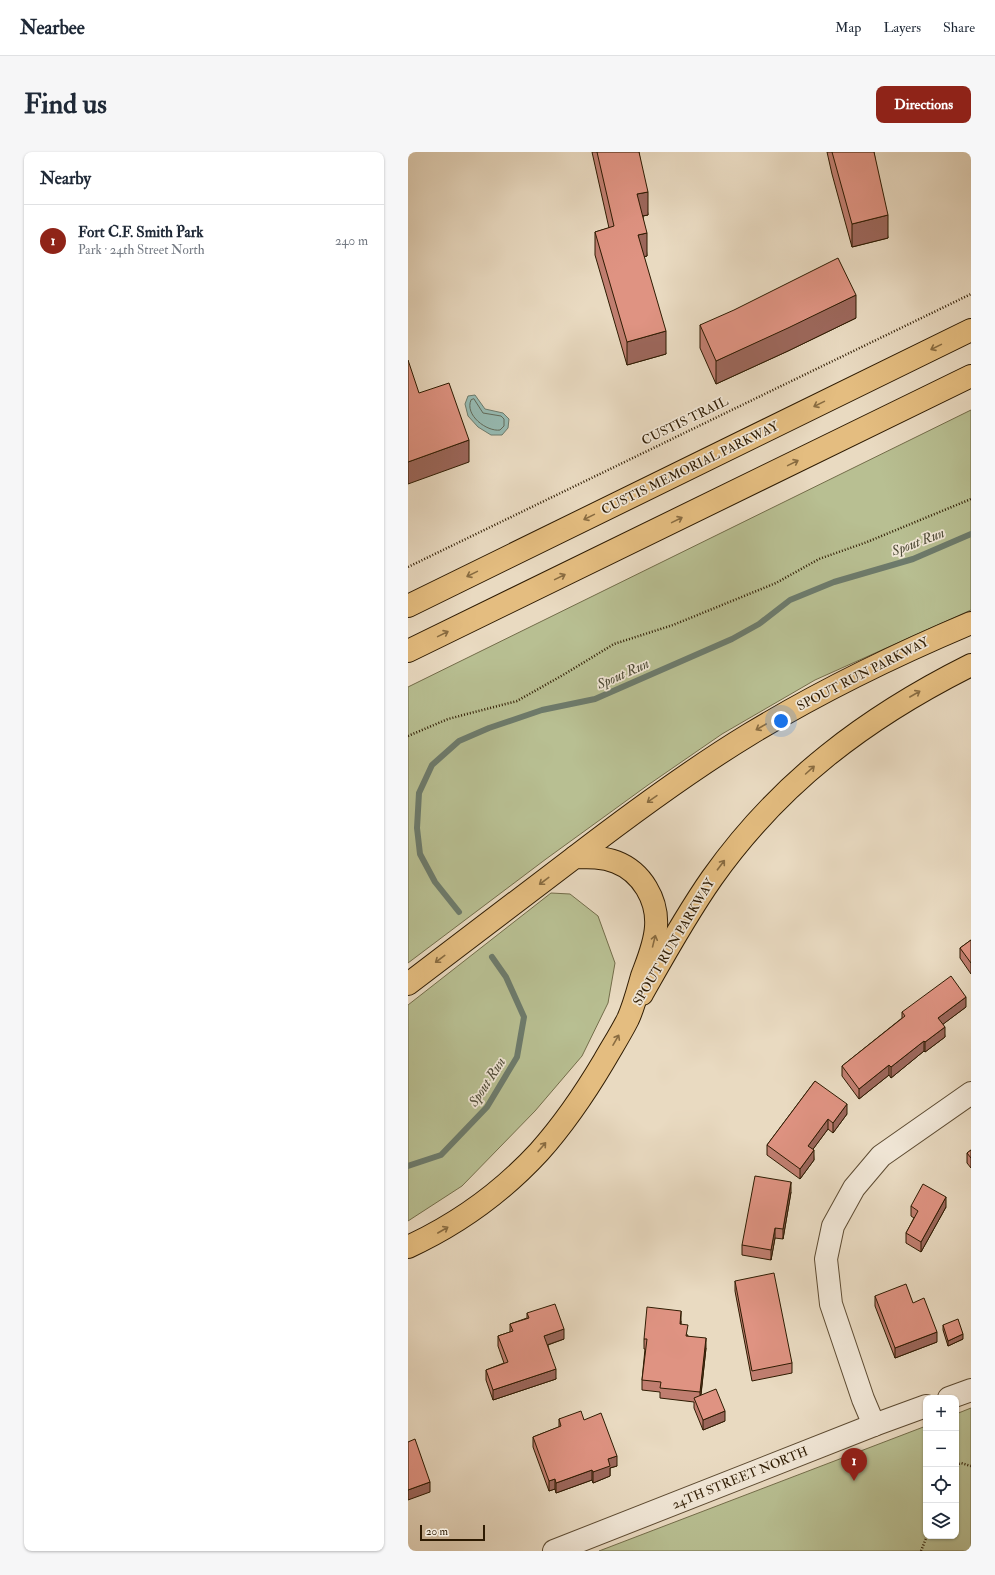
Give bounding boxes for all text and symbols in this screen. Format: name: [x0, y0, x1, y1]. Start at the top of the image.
text: Nearbee: [20, 16, 85, 40]
text: Map: [835, 19, 861, 36]
text: Layers: [883, 19, 921, 36]
text: Share: [943, 19, 975, 36]
button: Directions: [876, 86, 971, 123]
text: Find us: [24, 87, 107, 122]
text: Nearby: [40, 168, 91, 189]
text: Fort C.F. Smith Park: [78, 223, 203, 242]
text: 1: [51, 233, 55, 249]
text: 240 m: [335, 233, 368, 249]
text: Park · 24th Street North: [78, 242, 205, 258]
one-way arrow: [930, 344, 942, 351]
street label: CUSTIS TRAIL: [639, 393, 731, 449]
one-way arrow: [813, 401, 825, 408]
street label: CUSTIS MEMORIAL PARKWAY: [599, 418, 782, 518]
one-way arrow: [787, 459, 799, 466]
one-way arrow: [584, 514, 596, 521]
one-way arrow: [670, 516, 682, 523]
water label: Spout Run: [888, 524, 947, 560]
one-way arrow: [467, 571, 479, 578]
one-way arrow: [554, 573, 566, 580]
one-way arrow: [437, 630, 449, 637]
street label: SPOUT RUN PARKWAY: [794, 633, 933, 714]
water label: Spout Run: [593, 655, 652, 693]
one-way arrow: [909, 690, 921, 698]
your location: [771, 711, 791, 731]
one-way arrow: [755, 724, 767, 732]
one-way arrow: [804, 766, 814, 775]
one-way arrow: [647, 795, 658, 803]
one-way arrow: [717, 860, 726, 871]
street label: SPOUT RUN PARKWAY: [630, 874, 719, 1009]
one-way arrow: [538, 876, 549, 885]
one-way arrow: [650, 935, 658, 948]
one-way arrow: [435, 955, 446, 964]
one-way arrow: [612, 1034, 620, 1046]
water label: Spout Run: [464, 1054, 509, 1111]
one-way arrow: [538, 1142, 547, 1152]
one-way arrow: [437, 1225, 449, 1233]
map controls: [923, 1395, 959, 1539]
button: +: [923, 1395, 959, 1431]
button: −: [923, 1431, 959, 1467]
street label: 24TH STREET NORTH: [670, 1443, 811, 1513]
pin: 1: [841, 1448, 867, 1481]
button: locate: [923, 1467, 959, 1503]
button: layers: [923, 1503, 959, 1539]
scale bar: [420, 1523, 485, 1542]
text: 20 m: [426, 1525, 448, 1538]

